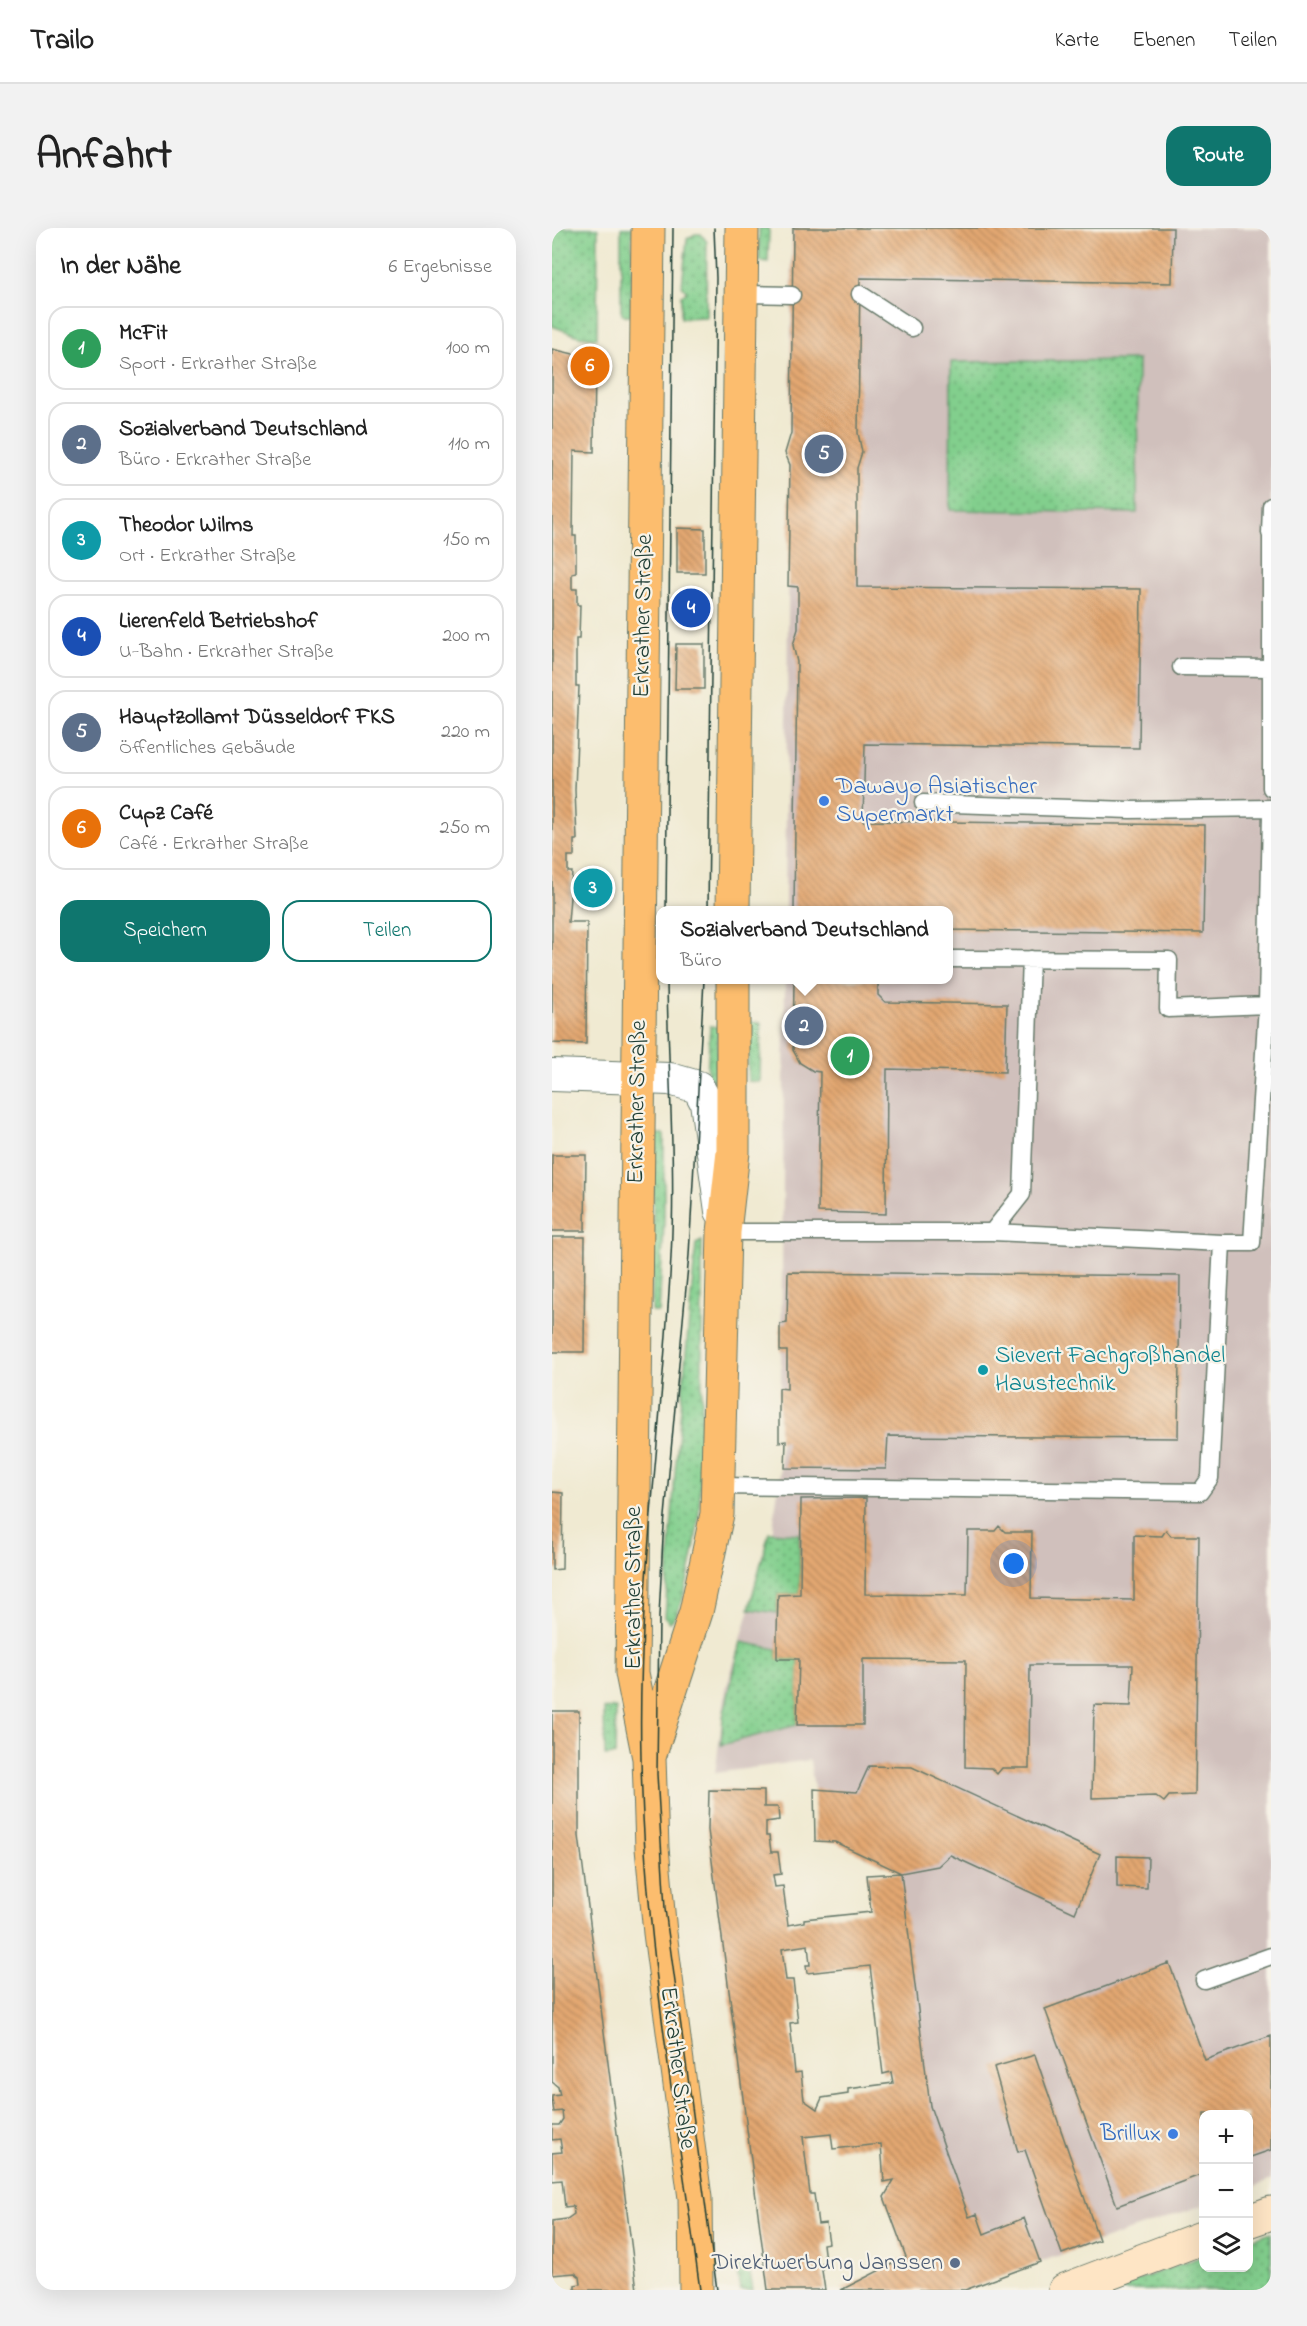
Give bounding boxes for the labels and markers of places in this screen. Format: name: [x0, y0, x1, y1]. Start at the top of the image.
pin: 6: [570, 344, 609, 388]
pin: 5: [804, 432, 844, 476]
pin: 4: [672, 586, 710, 631]
place label: Dawayo Asiatischer Supermarkt: [835, 770, 1038, 833]
marker: Dawayo Asiatischer Supermarkt: [817, 794, 831, 808]
pin: 3: [574, 866, 612, 910]
pin: 2: [784, 1004, 824, 1048]
pin: 1: [830, 1034, 870, 1078]
place label: Sievert Fachgroßhandel Haustechnik: [995, 1339, 1225, 1402]
marker: Sievert Fachgroßhandel Haustechnik: [976, 1363, 990, 1377]
place label: Brillux: [1100, 2117, 1161, 2152]
marker: Brillux: [1166, 2127, 1180, 2141]
place label: Direktwerbung Janssen: [711, 2246, 943, 2281]
marker: Direktwerbung Janssen: [948, 2256, 962, 2270]

